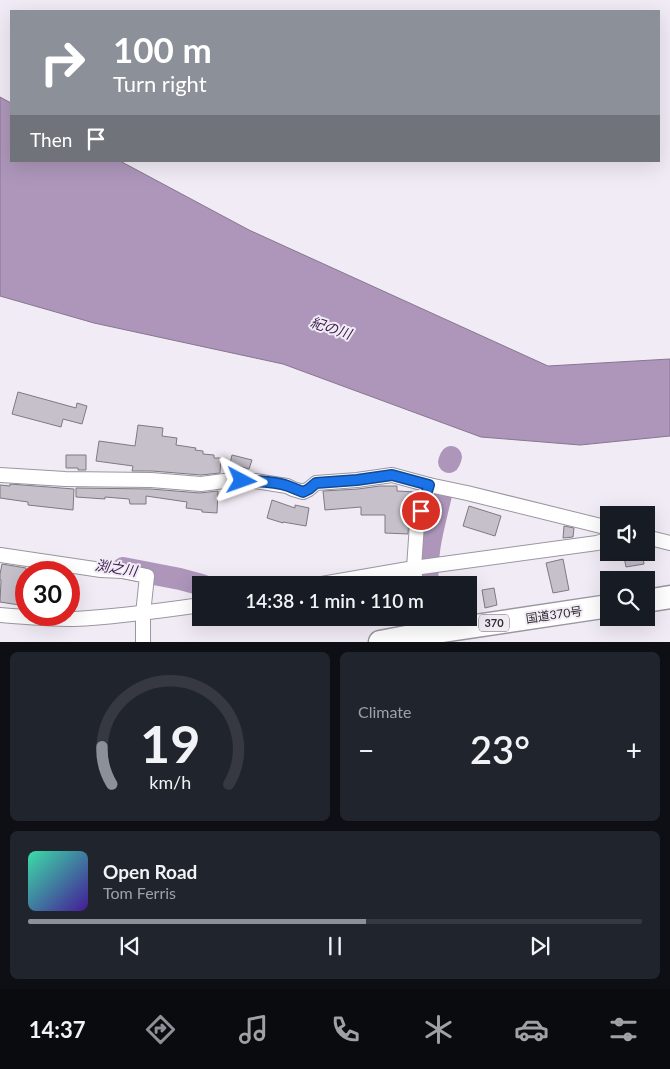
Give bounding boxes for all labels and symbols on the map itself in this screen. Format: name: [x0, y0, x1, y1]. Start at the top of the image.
water label: 紀の川: [309, 313, 356, 343]
position arrow: [215, 454, 267, 506]
pin: [400, 490, 442, 532]
water label: 渕之川: [94, 556, 140, 579]
speed limit sign: 30: [15, 561, 80, 626]
street label: 国道370号: [525, 603, 583, 626]
road number: 370: [479, 614, 509, 632]

